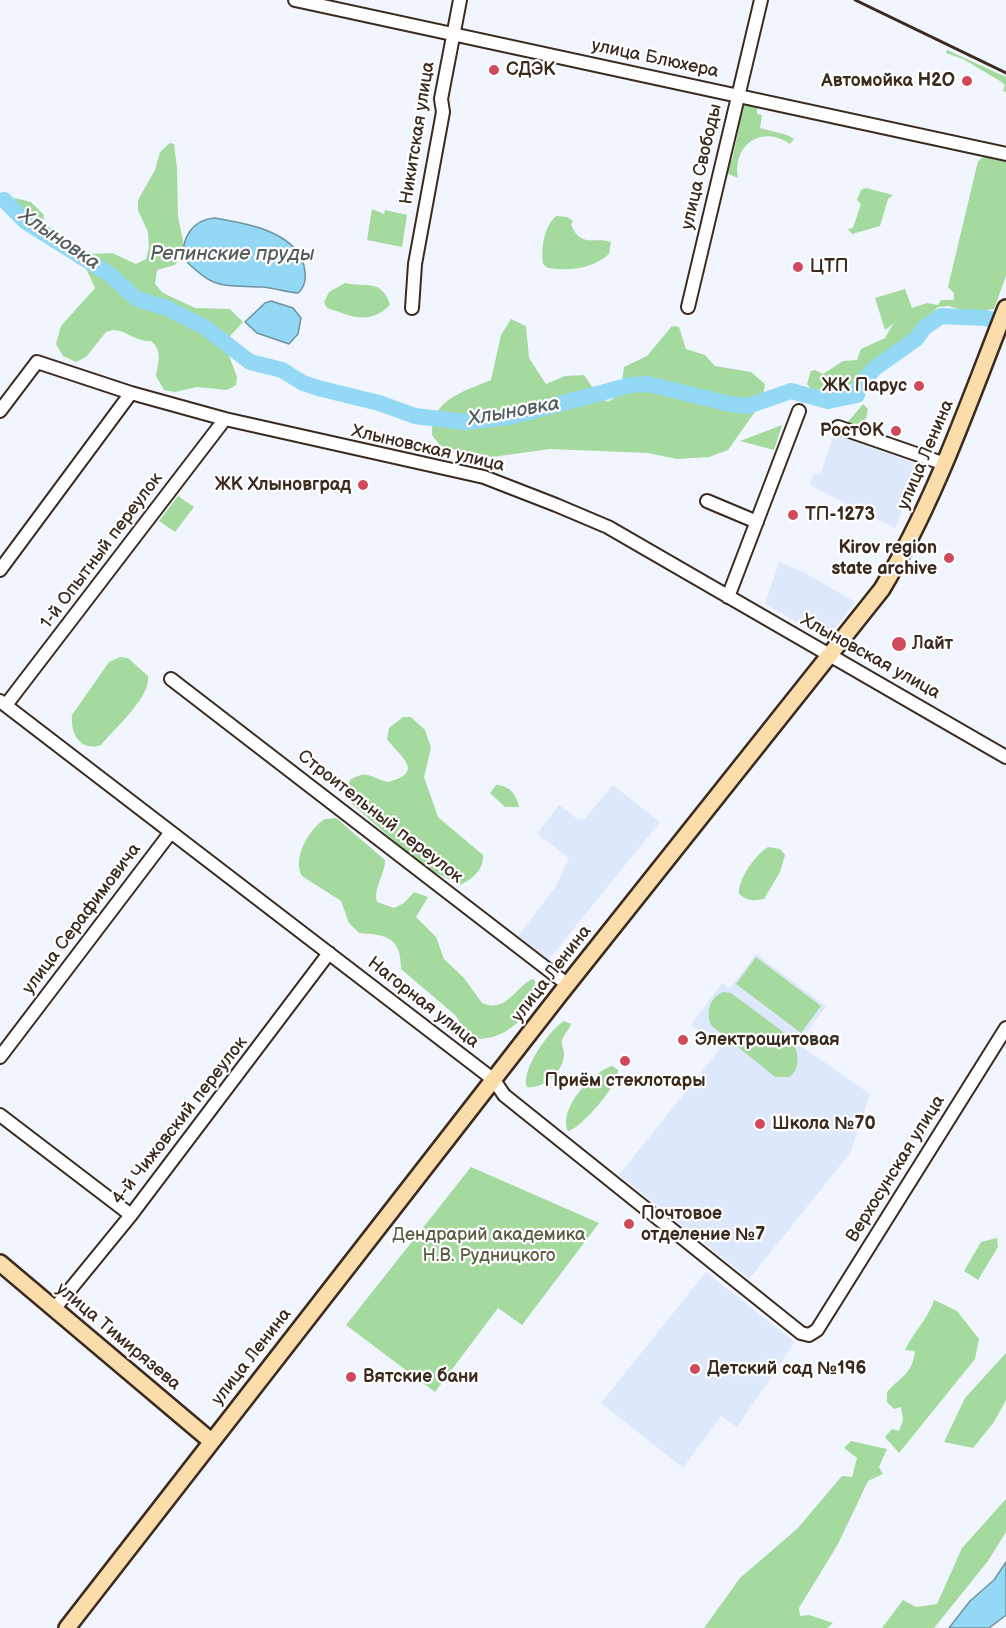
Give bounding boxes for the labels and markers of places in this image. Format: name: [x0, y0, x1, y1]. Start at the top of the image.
place label: СДЭК: [506, 59, 555, 81]
marker: СДЭК: [487, 63, 501, 77]
place label: Автомойка H2O: [821, 70, 955, 92]
marker: Автомойка H2O: [960, 74, 974, 88]
place label: ЦТП: [810, 256, 848, 278]
marker: ЦТП: [791, 260, 805, 274]
place label: ЖК Парус: [822, 375, 907, 397]
marker: ЖК Парус: [912, 379, 926, 393]
place label: РостОК: [820, 420, 884, 442]
marker: РостОК: [889, 424, 903, 438]
place label: ЖК Хлыновград: [215, 474, 351, 496]
marker: ЖК Хлыновград: [356, 478, 370, 492]
place label: ТП-1273: [805, 504, 875, 526]
marker: ТП-1273: [786, 508, 800, 522]
place label: Kirov region state archive: [831, 537, 937, 580]
marker: Kirov region state archive: [942, 551, 956, 565]
place label: Лайт: [912, 633, 953, 655]
marker: Лайт: [890, 635, 908, 653]
place label: Электрощитовая: [695, 1029, 840, 1051]
marker: Электрощитовая: [676, 1033, 690, 1047]
marker: Приём стеклотары: [618, 1054, 632, 1068]
place label: Приём стеклотары: [544, 1070, 706, 1092]
place label: Школа №70: [772, 1113, 876, 1135]
marker: Школа №70: [753, 1117, 767, 1131]
place label: Почтовое отделение №7: [641, 1203, 765, 1246]
marker: Почтовое отделение №7: [622, 1217, 636, 1231]
place label: Детский сад №196: [707, 1358, 866, 1380]
marker: Детский сад №196: [688, 1362, 702, 1376]
place label: Вятские бани: [363, 1366, 479, 1388]
marker: Вятские бани: [344, 1370, 358, 1384]

